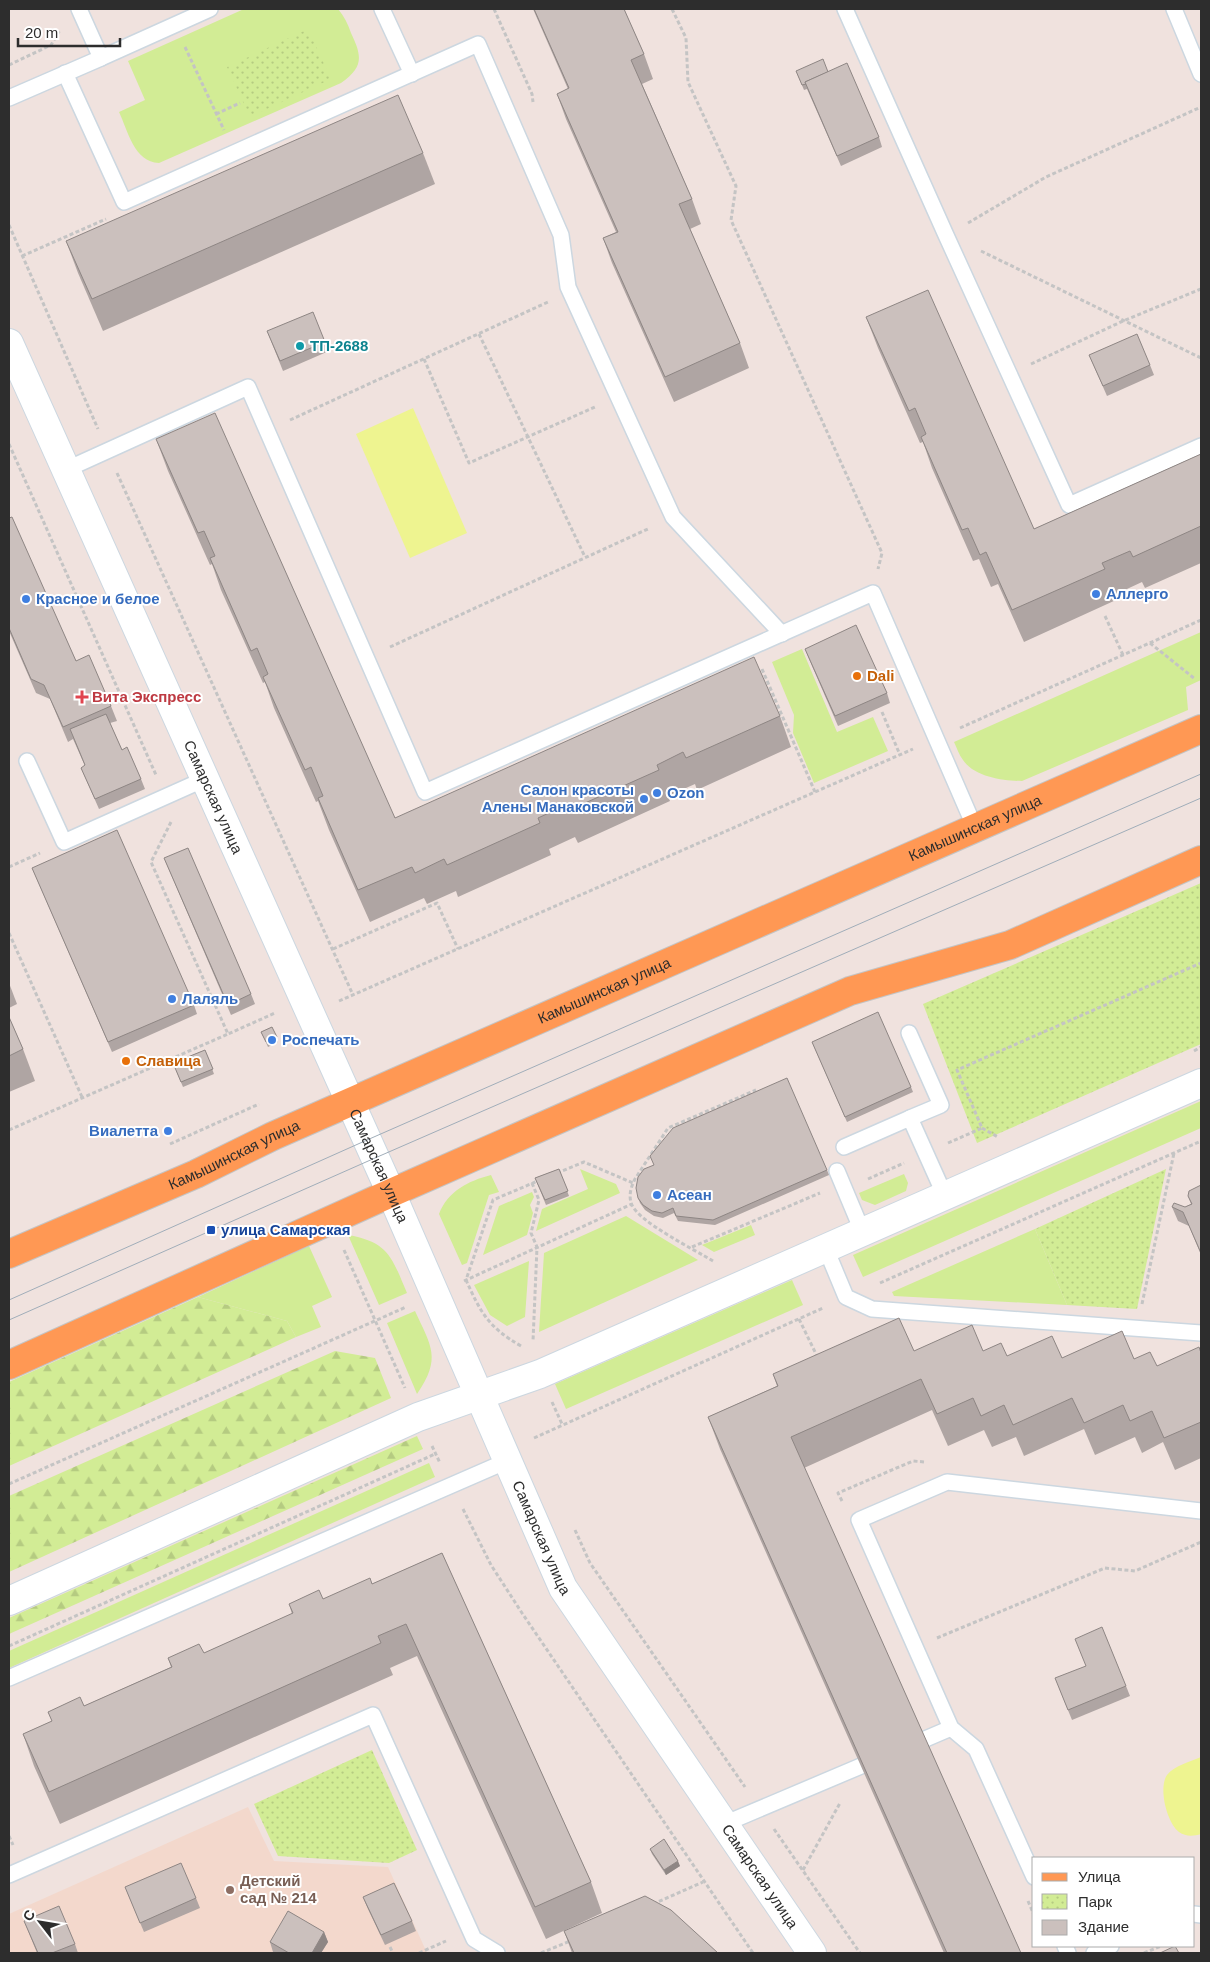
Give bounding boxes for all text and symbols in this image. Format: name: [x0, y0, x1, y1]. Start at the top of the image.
scale bar: [18, 15, 120, 47]
text: 20 m: [25, 24, 58, 41]
place label: ТП-2688: [310, 337, 368, 354]
marker: ТП-2688: [294, 340, 306, 352]
place label: Аллерго: [1106, 585, 1168, 602]
marker: Аллерго: [1090, 588, 1102, 600]
place label: Красное и белое: [36, 590, 160, 607]
marker: Красное и белое: [20, 593, 32, 605]
place label: Dali: [867, 667, 895, 684]
marker: Dali: [851, 670, 863, 682]
place label: Вита Экспресс: [92, 688, 201, 705]
marker: Вита Экспресс: [76, 691, 88, 703]
street label: Самарская улица: [181, 738, 247, 857]
place label: Салон красоты Алены Манаковской: [482, 781, 634, 815]
place label: Ozon: [667, 784, 705, 801]
marker: Ozon: [651, 787, 663, 799]
street label: Камышинская улица: [906, 791, 1045, 864]
marker: Салон красоты Алены Манаковской: [638, 793, 650, 805]
street label: Камышинская улица: [535, 953, 674, 1027]
place label: Лаляль: [182, 990, 238, 1007]
marker: Лаляль: [166, 993, 178, 1005]
place label: Роспечать: [282, 1031, 360, 1048]
marker: Роспечать: [266, 1034, 278, 1046]
place label: Славица: [136, 1052, 202, 1069]
marker: Славица: [120, 1055, 132, 1067]
street label: Самарская улица: [346, 1106, 412, 1226]
street label: Камышинская улица: [166, 1116, 303, 1193]
place label: Виалетта: [89, 1122, 159, 1139]
marker: Виалетта: [162, 1125, 174, 1137]
place label: Асеан: [667, 1186, 712, 1203]
marker: Асеан: [651, 1189, 663, 1201]
place label: улица Самарская: [221, 1221, 351, 1238]
marker: улица Самарская: [205, 1224, 217, 1236]
street label: Самарская улица: [509, 1478, 575, 1599]
street label: Самарская улица: [719, 1821, 802, 1932]
legend: [1032, 1857, 1195, 1947]
text: Улица: [1078, 1868, 1121, 1885]
place label: Детский сад № 214: [240, 1872, 317, 1906]
marker: Детский сад № 214: [224, 1884, 236, 1896]
text: Парк: [1078, 1893, 1112, 1910]
north arrow: [15, 1897, 65, 1947]
text: С: [19, 1907, 38, 1924]
text: Здание: [1078, 1918, 1129, 1935]

